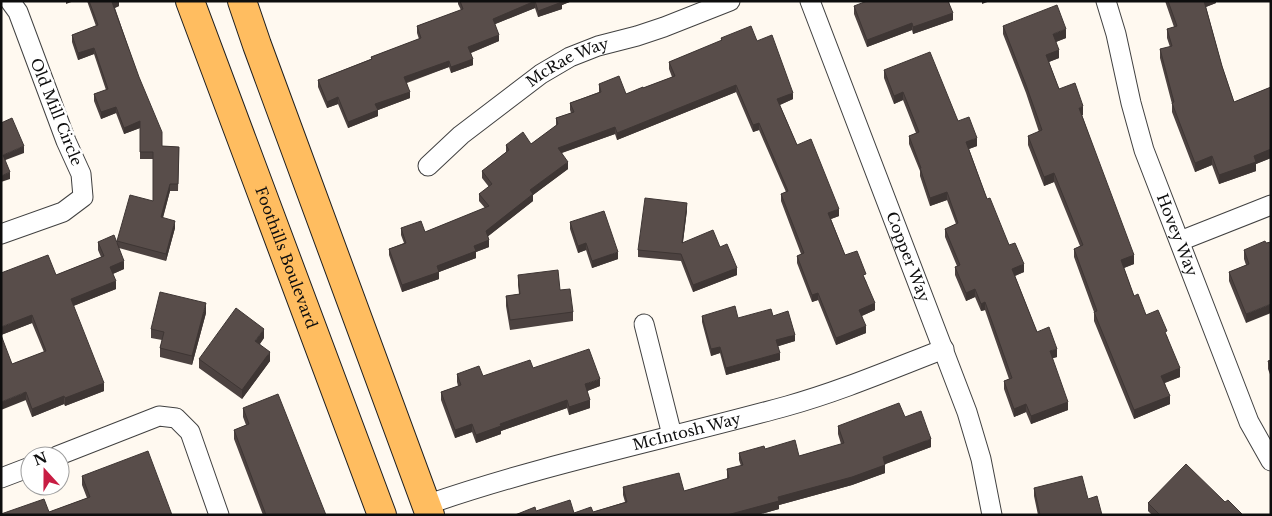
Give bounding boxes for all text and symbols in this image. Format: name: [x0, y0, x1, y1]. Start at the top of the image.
street label: McRae Way: [522, 34, 611, 91]
street label: Old Mill Circle: [26, 55, 87, 168]
street label: Foothills Boulevard: [251, 184, 322, 331]
street label: Hovey Way: [1153, 191, 1202, 279]
street label: Copper Way: [882, 209, 934, 305]
street label: McIntosh Way: [631, 409, 743, 454]
north arrow: [20, 446, 70, 496]
text: N: [31, 448, 50, 470]

